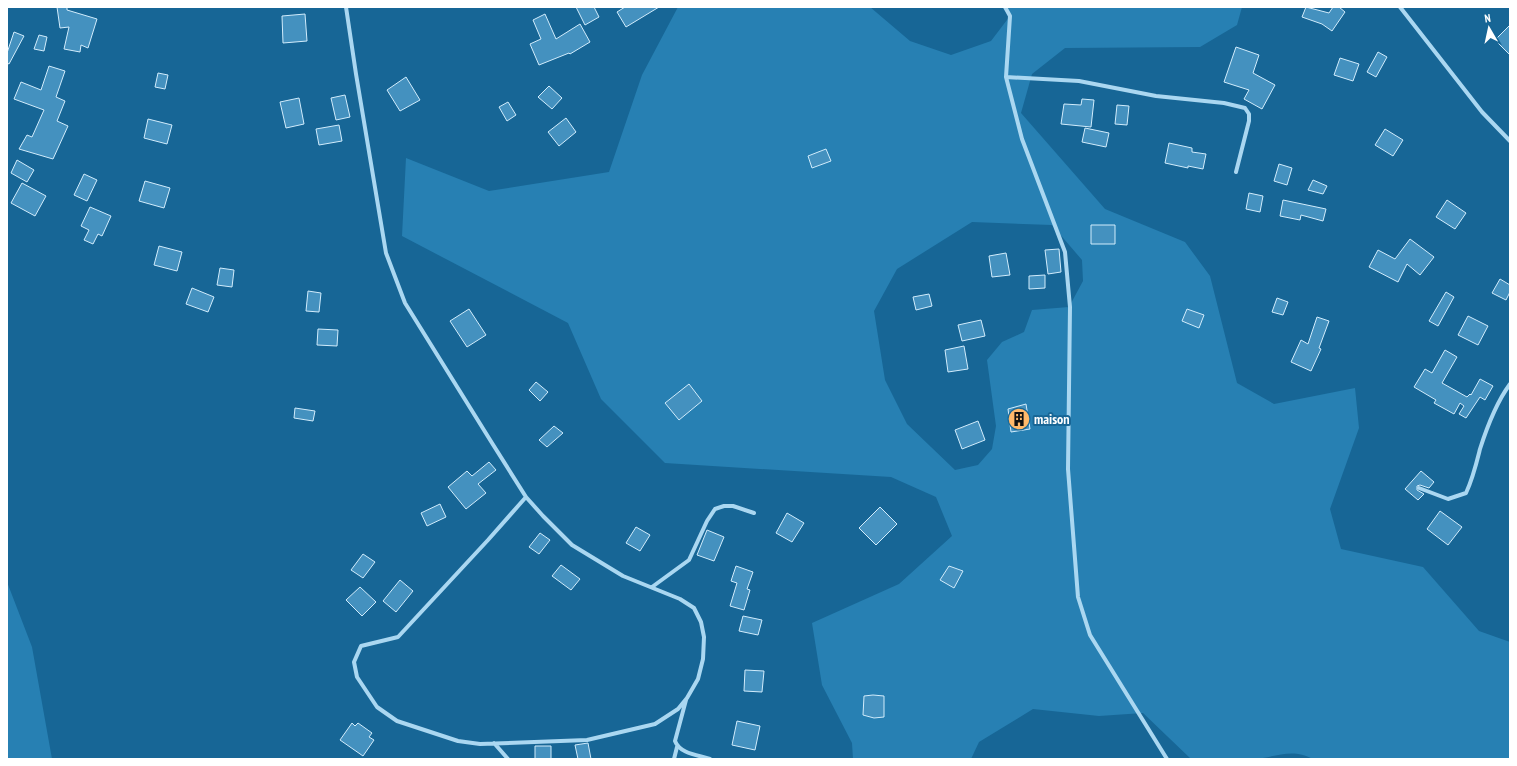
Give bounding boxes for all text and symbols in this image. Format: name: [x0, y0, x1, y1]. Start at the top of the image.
north arrow: [1469, 8, 1509, 48]
text: N: [1483, 11, 1492, 26]
building icon: maison: [1006, 406, 1032, 432]
place label: maison: [1034, 410, 1070, 428]

